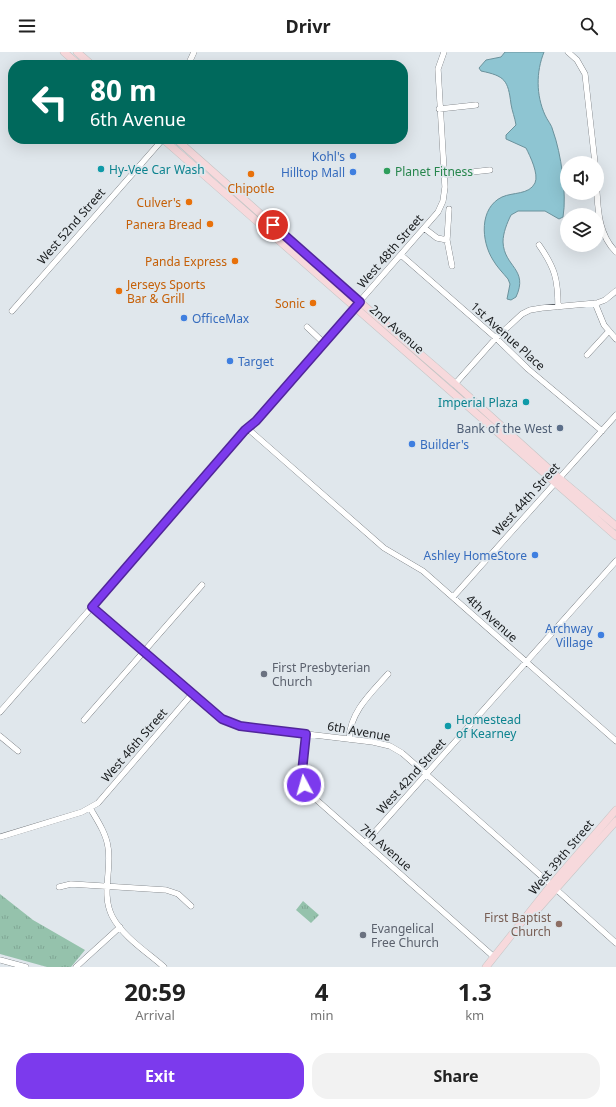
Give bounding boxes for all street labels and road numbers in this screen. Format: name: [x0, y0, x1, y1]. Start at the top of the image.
street label: West 52nd Street: [33, 184, 109, 268]
street label: West 48th Street: [353, 210, 427, 292]
street label: 1st Avenue Place: [467, 298, 549, 374]
street label: 2nd Avenue: [366, 301, 428, 358]
street label: West 44th Street: [489, 458, 564, 539]
street label: 4th Avenue: [463, 590, 522, 646]
street label: West 46th Street: [97, 704, 171, 786]
street label: 6th Avenue: [326, 717, 392, 745]
street label: West 42nd Street: [373, 734, 450, 817]
street label: West 39th Street: [525, 815, 598, 898]
street label: 7th Avenue: [356, 820, 416, 875]

